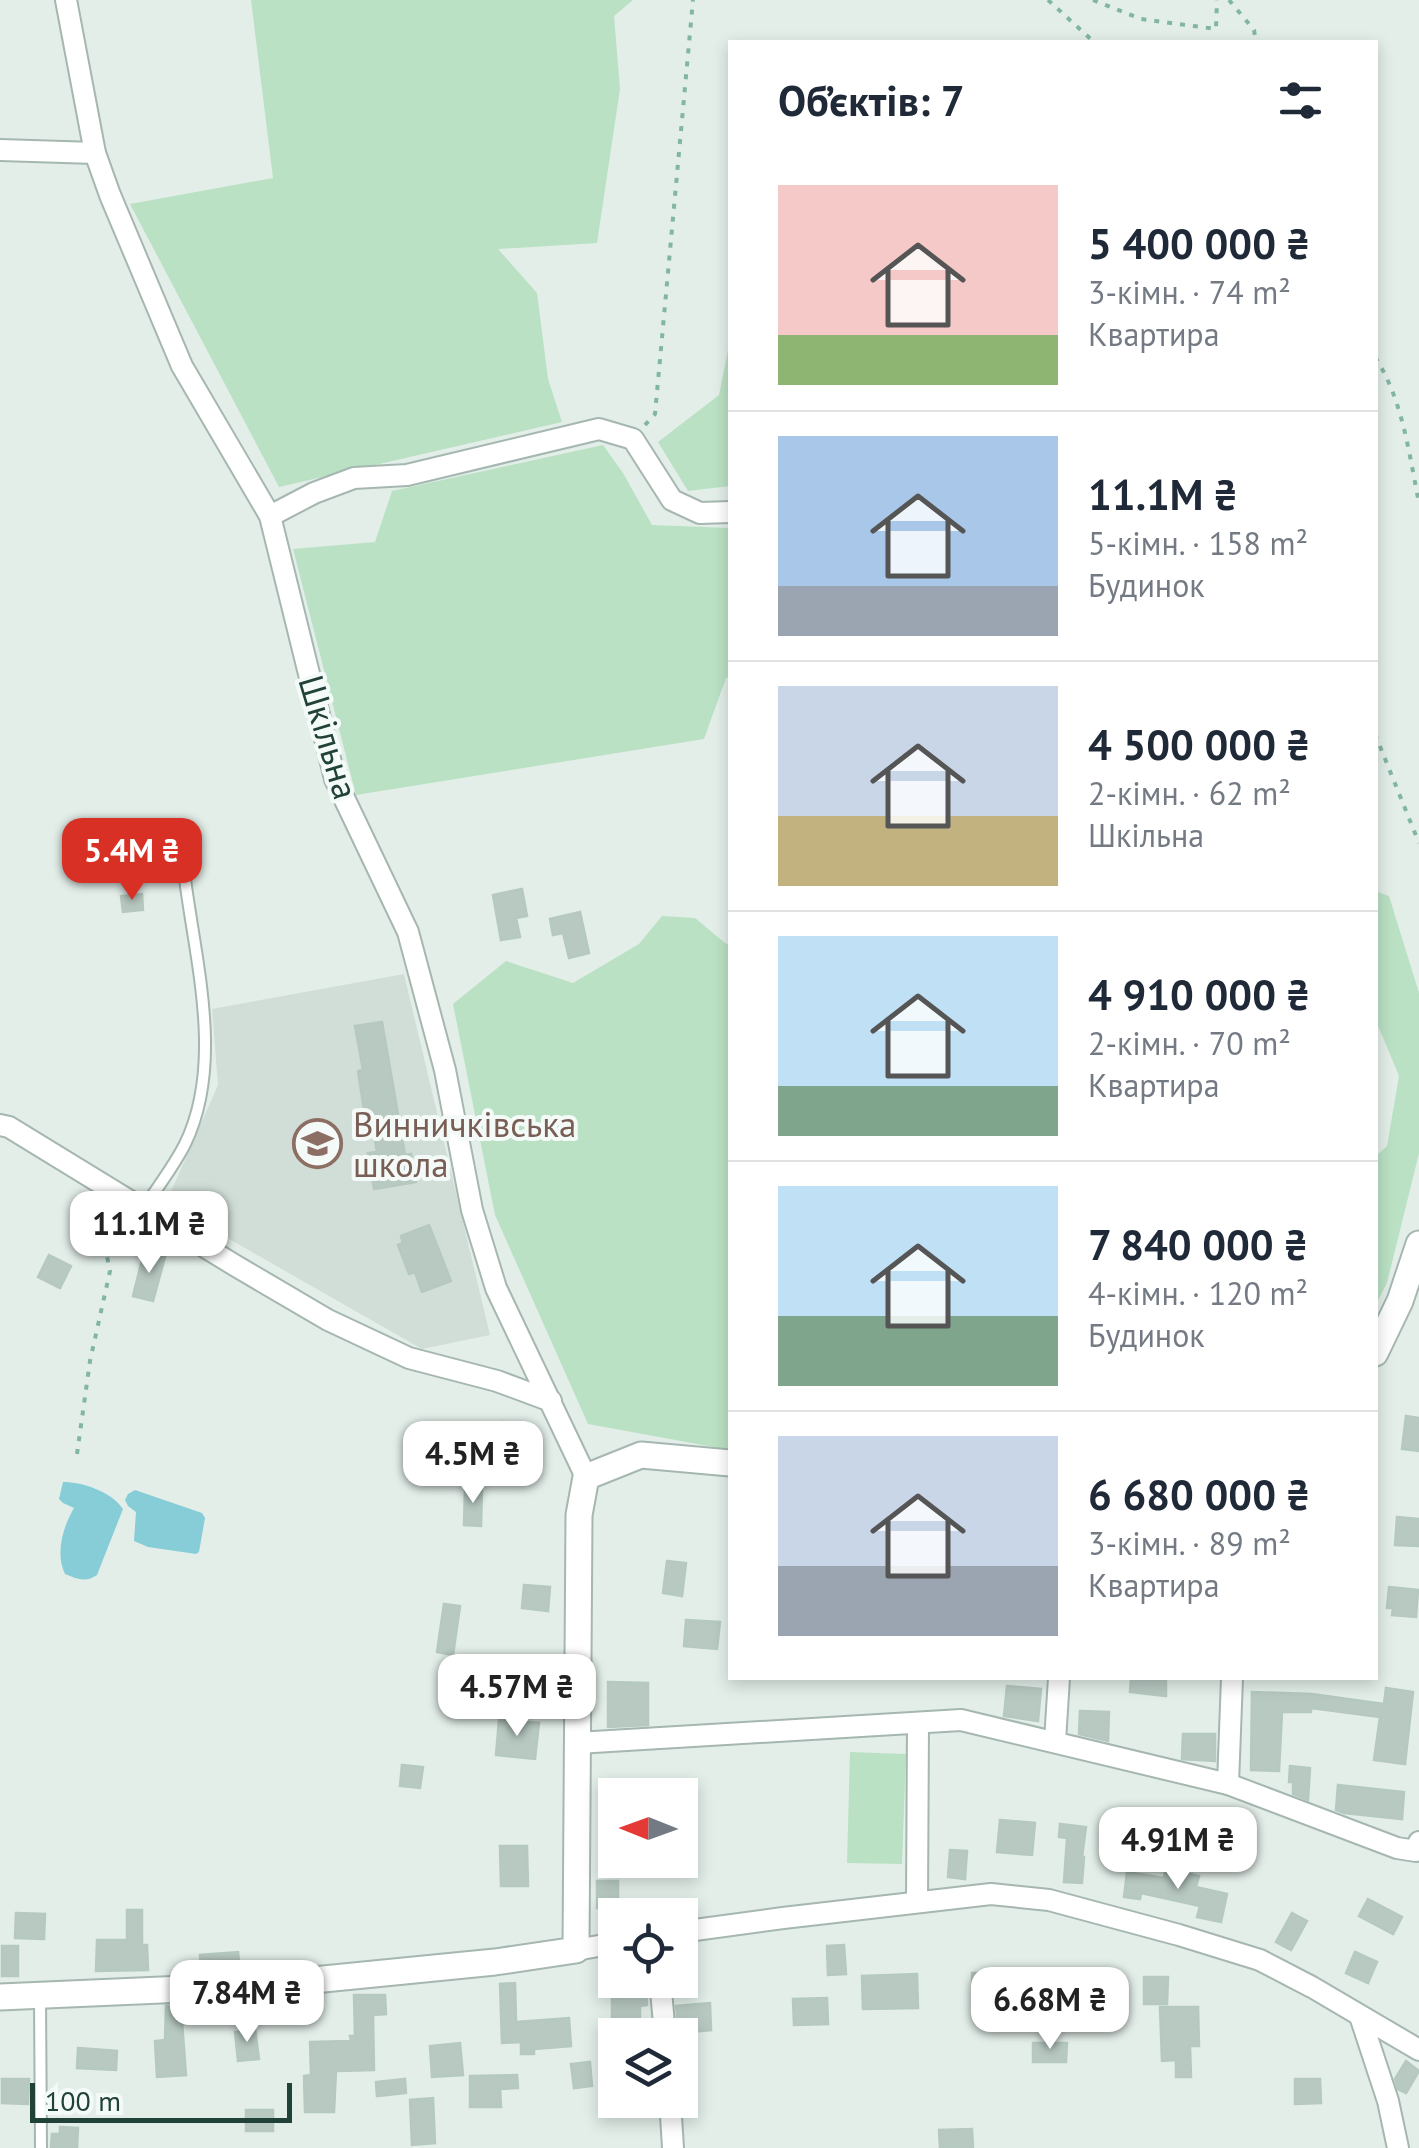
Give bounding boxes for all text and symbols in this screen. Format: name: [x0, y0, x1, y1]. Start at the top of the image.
text: Об’єктів: 7: [778, 73, 965, 128]
icon: filters: [1273, 73, 1328, 128]
text: 5 400 000 ₴: [1088, 216, 1310, 271]
icon: home: [858, 225, 978, 345]
text: 3-кімн. · 74 m²: [1088, 271, 1291, 313]
text: Квартира: [1088, 313, 1220, 355]
text: 11.1M ₴: [1088, 467, 1238, 522]
icon: home: [858, 476, 978, 596]
text: 5-кімн. · 158 m²: [1088, 522, 1308, 564]
text: Будинок: [1088, 564, 1205, 606]
street label: Шкільна: [288, 670, 370, 804]
text: 4 500 000 ₴: [1088, 717, 1310, 772]
icon: home: [858, 726, 978, 846]
text: 2-кімн. · 62 m²: [1088, 772, 1291, 814]
text: Шкільна: [1088, 814, 1204, 856]
pin: 5.4M ₴: [51, 818, 213, 903]
text: 5.4M ₴: [84, 829, 180, 871]
text: 4 910 000 ₴: [1088, 967, 1310, 1022]
icon: home: [858, 976, 978, 1096]
text: 2-кімн. · 70 m²: [1088, 1022, 1291, 1064]
text: Квартира: [1088, 1064, 1220, 1106]
place label: Винничківська школа: [353, 1101, 576, 1187]
school or university icon: Винничківська школа: [292, 1118, 344, 1170]
pin: 11.1M ₴: [57, 1191, 241, 1276]
text: 11.1M ₴: [92, 1202, 206, 1244]
text: 7 840 000 ₴: [1088, 1217, 1308, 1272]
icon: home: [858, 1226, 978, 1346]
text: 4-кімн. · 120 m²: [1088, 1272, 1308, 1314]
text: Будинок: [1088, 1314, 1205, 1356]
pin: 4.5M ₴: [392, 1421, 554, 1506]
text: 4.5M ₴: [425, 1432, 521, 1474]
text: 6 680 000 ₴: [1088, 1467, 1310, 1522]
icon: home: [858, 1476, 978, 1596]
text: 3-кімн. · 89 m²: [1088, 1522, 1291, 1564]
text: Квартира: [1088, 1564, 1220, 1606]
pin: 4.57M ₴: [425, 1654, 609, 1739]
text: 4.57M ₴: [460, 1665, 574, 1707]
north arrow: [598, 1778, 698, 1878]
map controls: [598, 1778, 698, 2118]
pin: 4.91M ₴: [1086, 1807, 1270, 1892]
text: 4.91M ₴: [1121, 1818, 1235, 1860]
button: locate: [598, 1898, 698, 1998]
pin: 7.84M ₴: [155, 1960, 339, 2045]
pin: 6.68M ₴: [958, 1967, 1142, 2052]
text: 7.84M ₴: [192, 1971, 302, 2013]
text: 6.68M ₴: [993, 1978, 1107, 2020]
button: layers: [598, 2018, 698, 2118]
scale bar: [30, 2078, 292, 2122]
text: 100 m: [45, 2082, 121, 2119]

